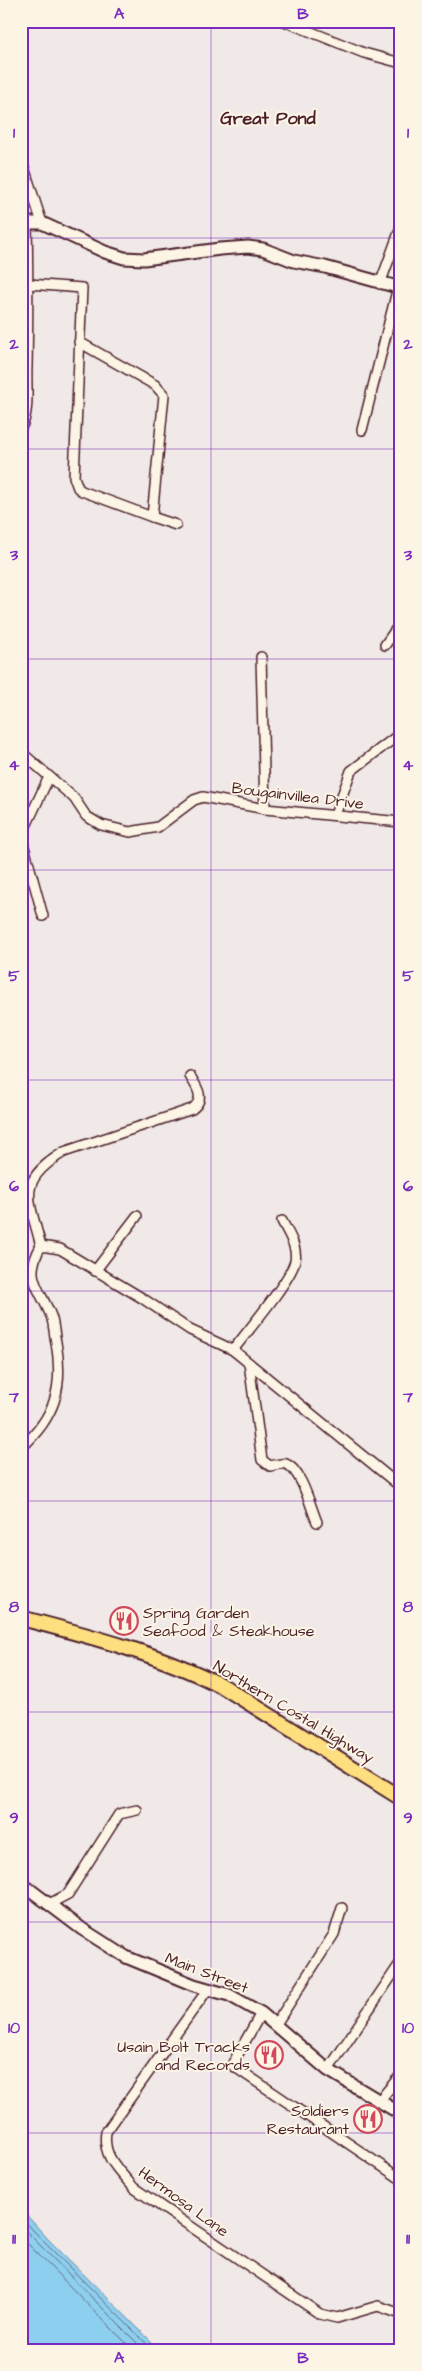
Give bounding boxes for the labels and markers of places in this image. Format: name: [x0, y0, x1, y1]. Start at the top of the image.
place label: Spring Garden Seafood & Steakhouse: [143, 1602, 315, 1642]
restaurant icon: Spring Garden Seafood & Steakhouse: [109, 1606, 139, 1636]
place label: Usain Bolt Tracks and Records: [117, 2036, 250, 2076]
restaurant icon: Usain Bolt Tracks and Records: [254, 2040, 284, 2070]
place label: Soldiers Restaurant: [267, 2100, 350, 2140]
restaurant icon: Soldiers Restaurant: [353, 2104, 383, 2134]

